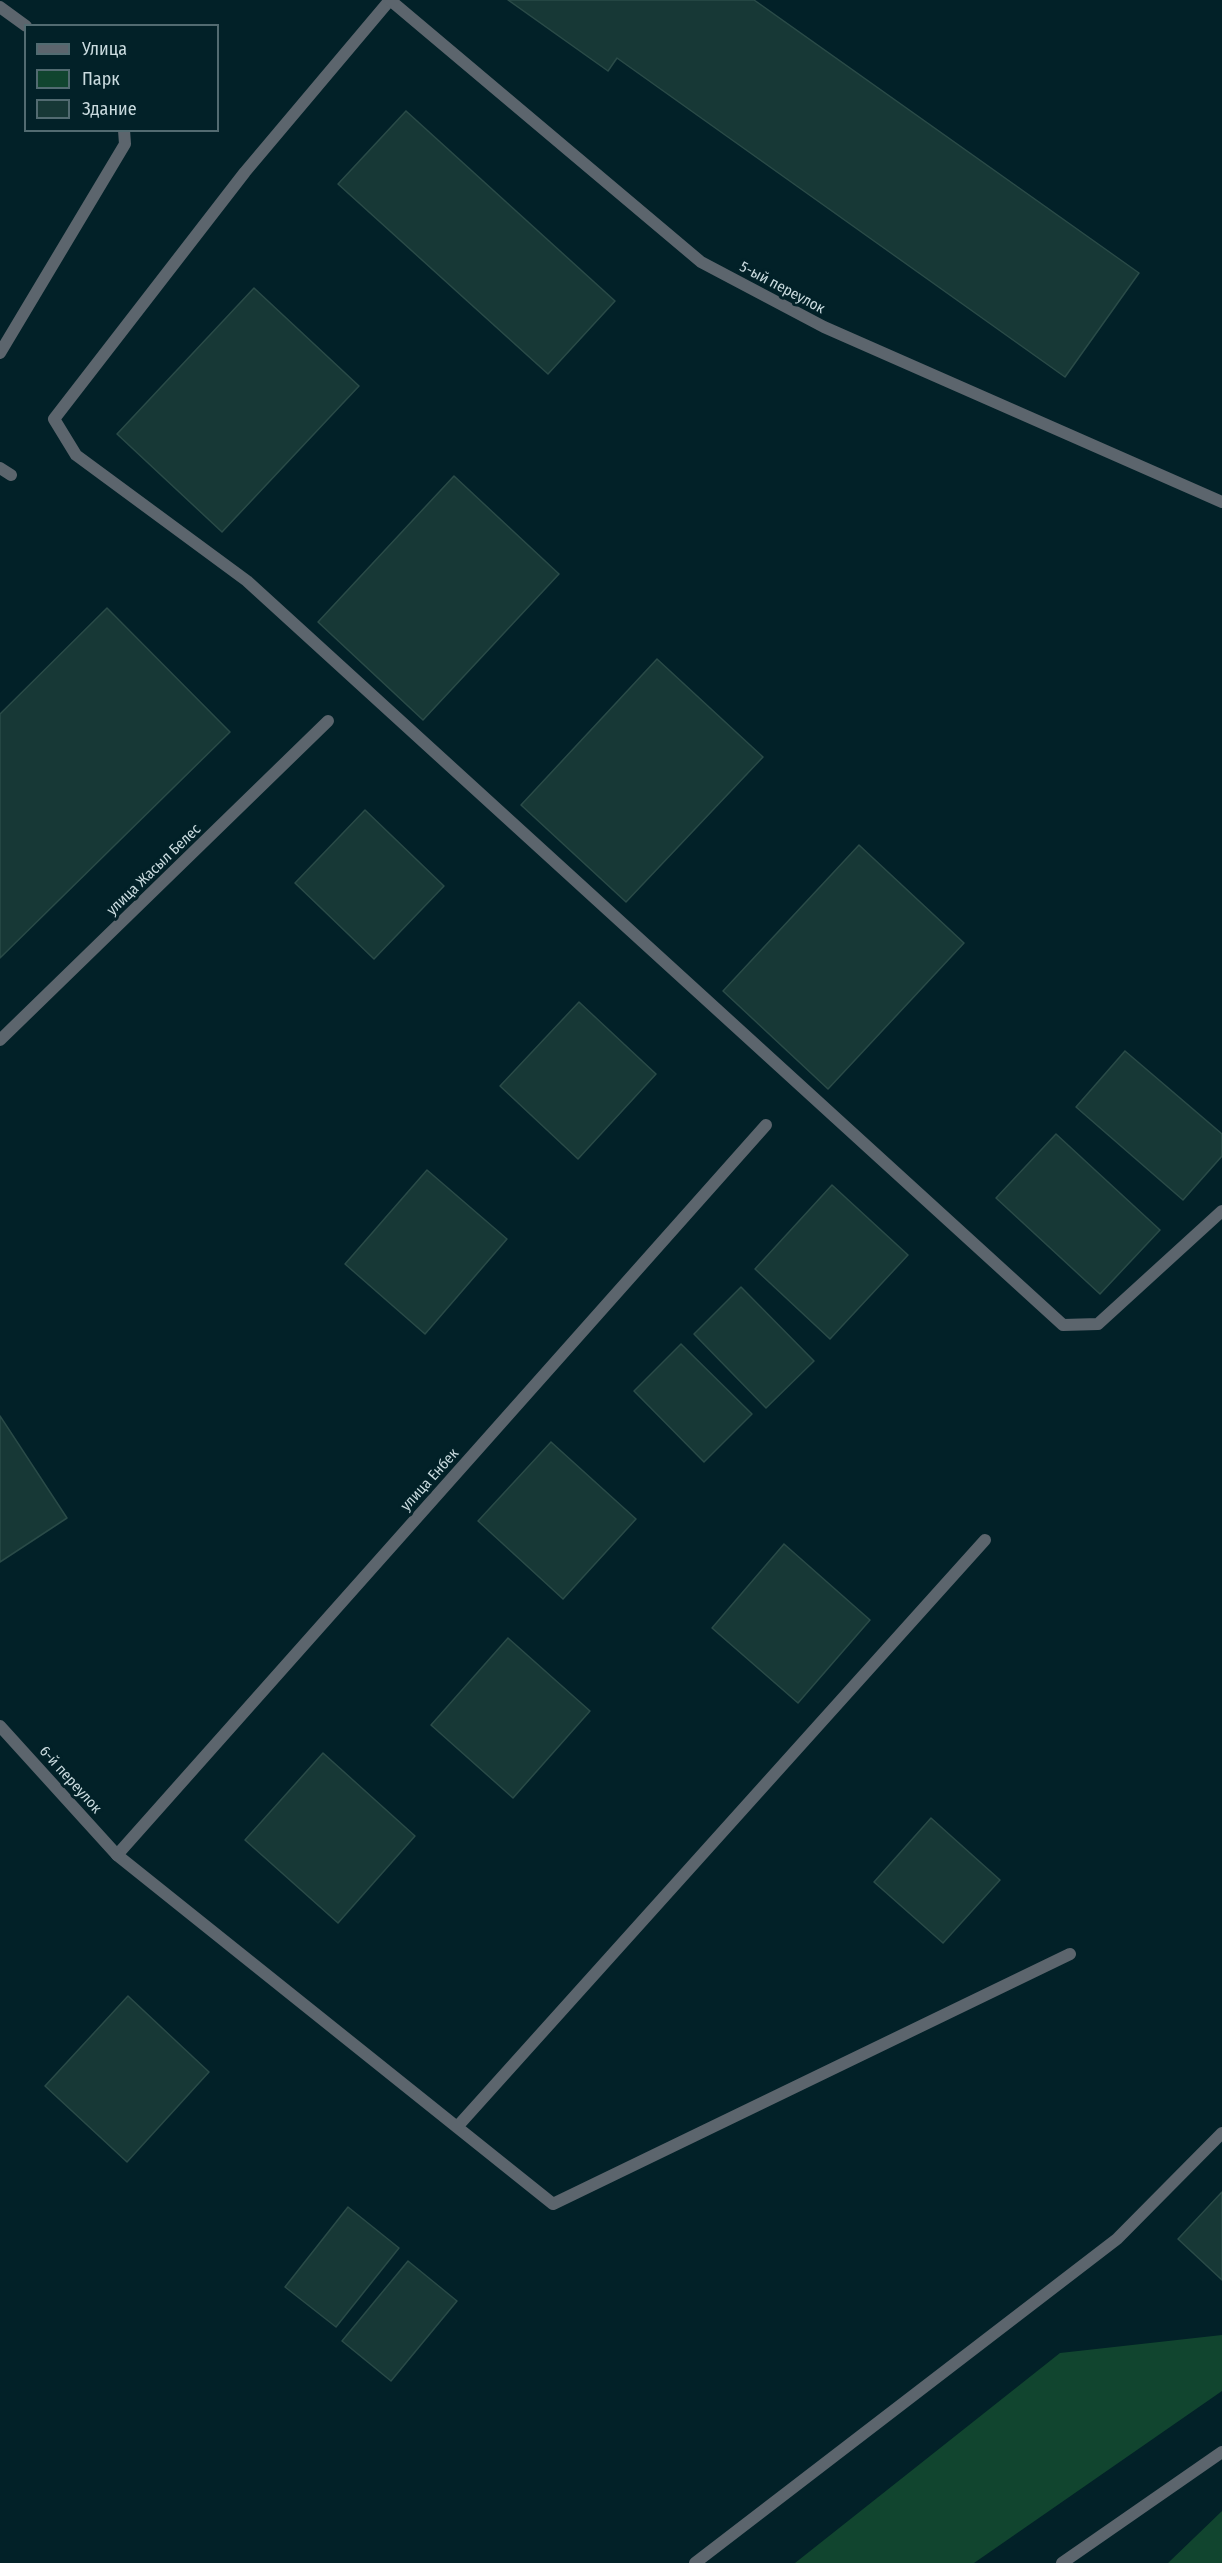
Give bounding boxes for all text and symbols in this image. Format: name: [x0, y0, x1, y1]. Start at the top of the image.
legend: [24, 24, 219, 132]
text: Улица: [82, 38, 127, 60]
text: Парк: [82, 68, 120, 90]
text: Здание: [82, 98, 137, 120]
street label: 5-ый переулок: [736, 258, 828, 318]
street label: улица Жасыл Белес: [103, 821, 205, 919]
street label: улица Енбек: [397, 1445, 463, 1515]
street label: 6-й переулок: [35, 1743, 105, 1817]

